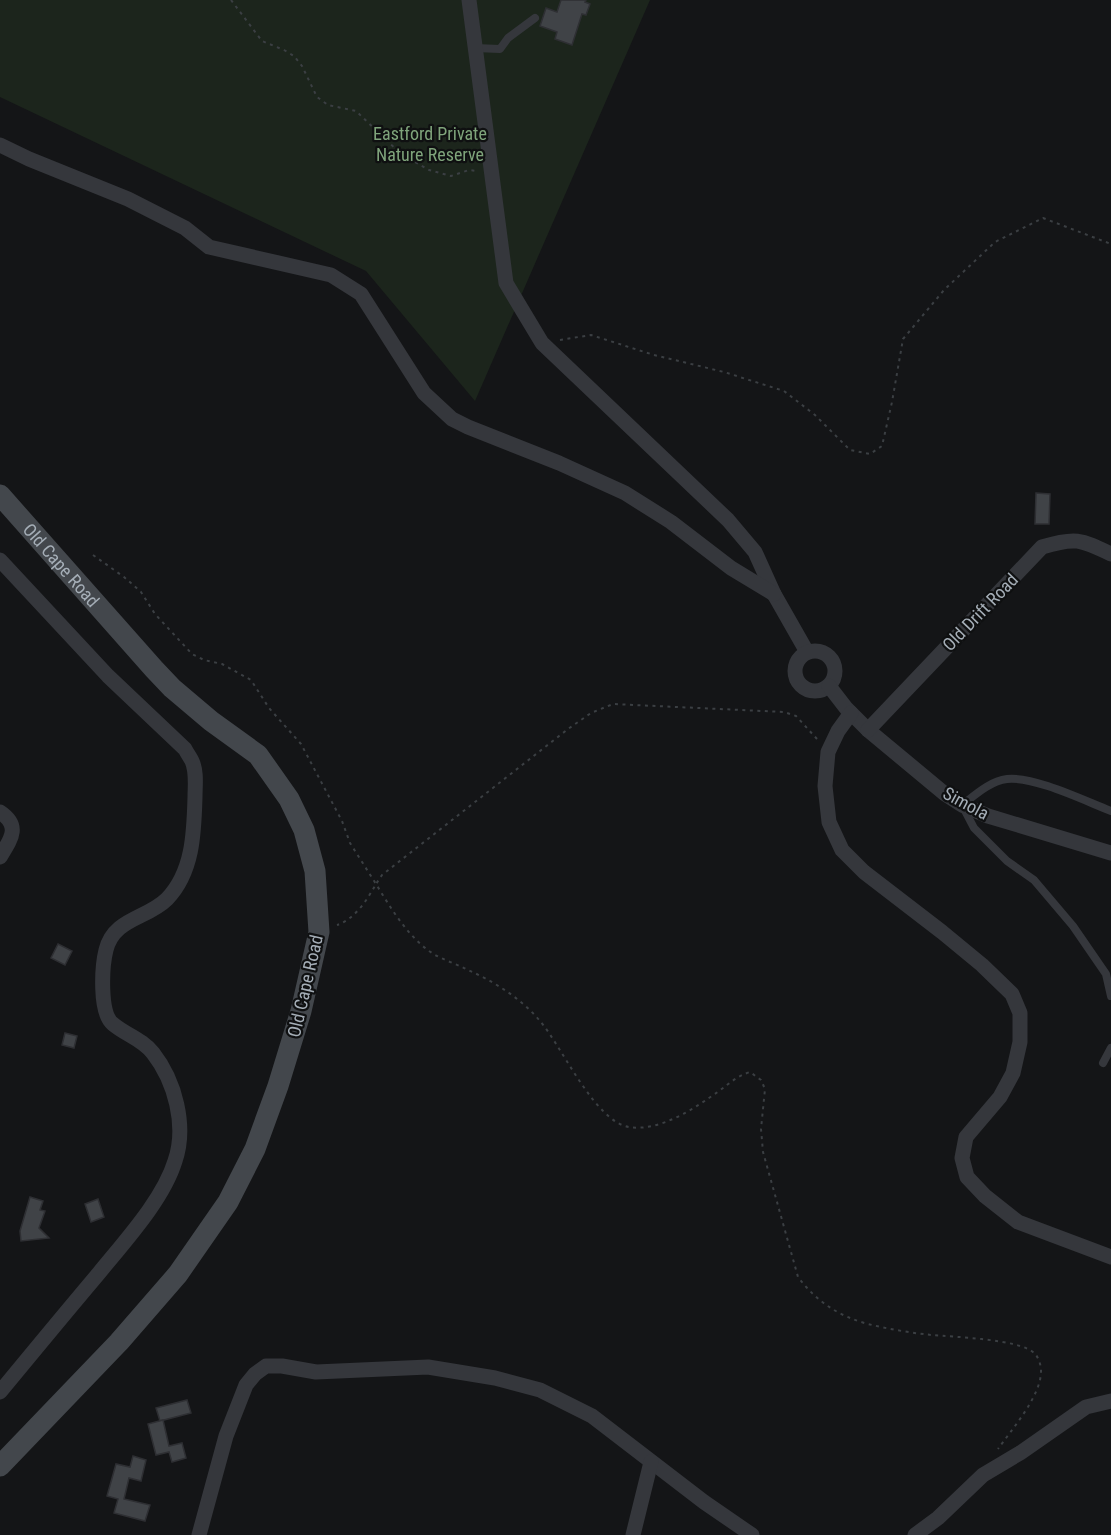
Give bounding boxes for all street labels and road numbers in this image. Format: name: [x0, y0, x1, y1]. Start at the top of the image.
street label: Old Cape Road: [19, 519, 104, 611]
street label: Old Drift Road: [938, 569, 1022, 655]
street label: Simola: [940, 782, 992, 824]
street label: Old Cape Road: [283, 933, 327, 1039]

